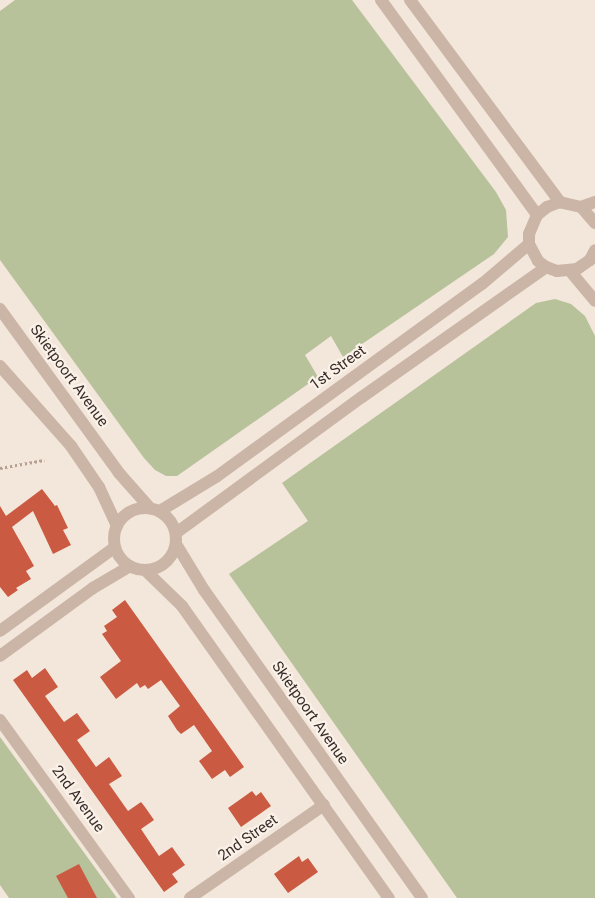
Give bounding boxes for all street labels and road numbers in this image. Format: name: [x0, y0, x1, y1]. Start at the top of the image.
street label: Skietpoort Avenue: [26, 321, 112, 431]
street label: 1st Street: [307, 342, 369, 394]
street label: Skietpoort Avenue: [268, 658, 352, 768]
street label: 2nd Avenue: [48, 762, 108, 836]
street label: 2nd Street: [215, 811, 281, 865]

